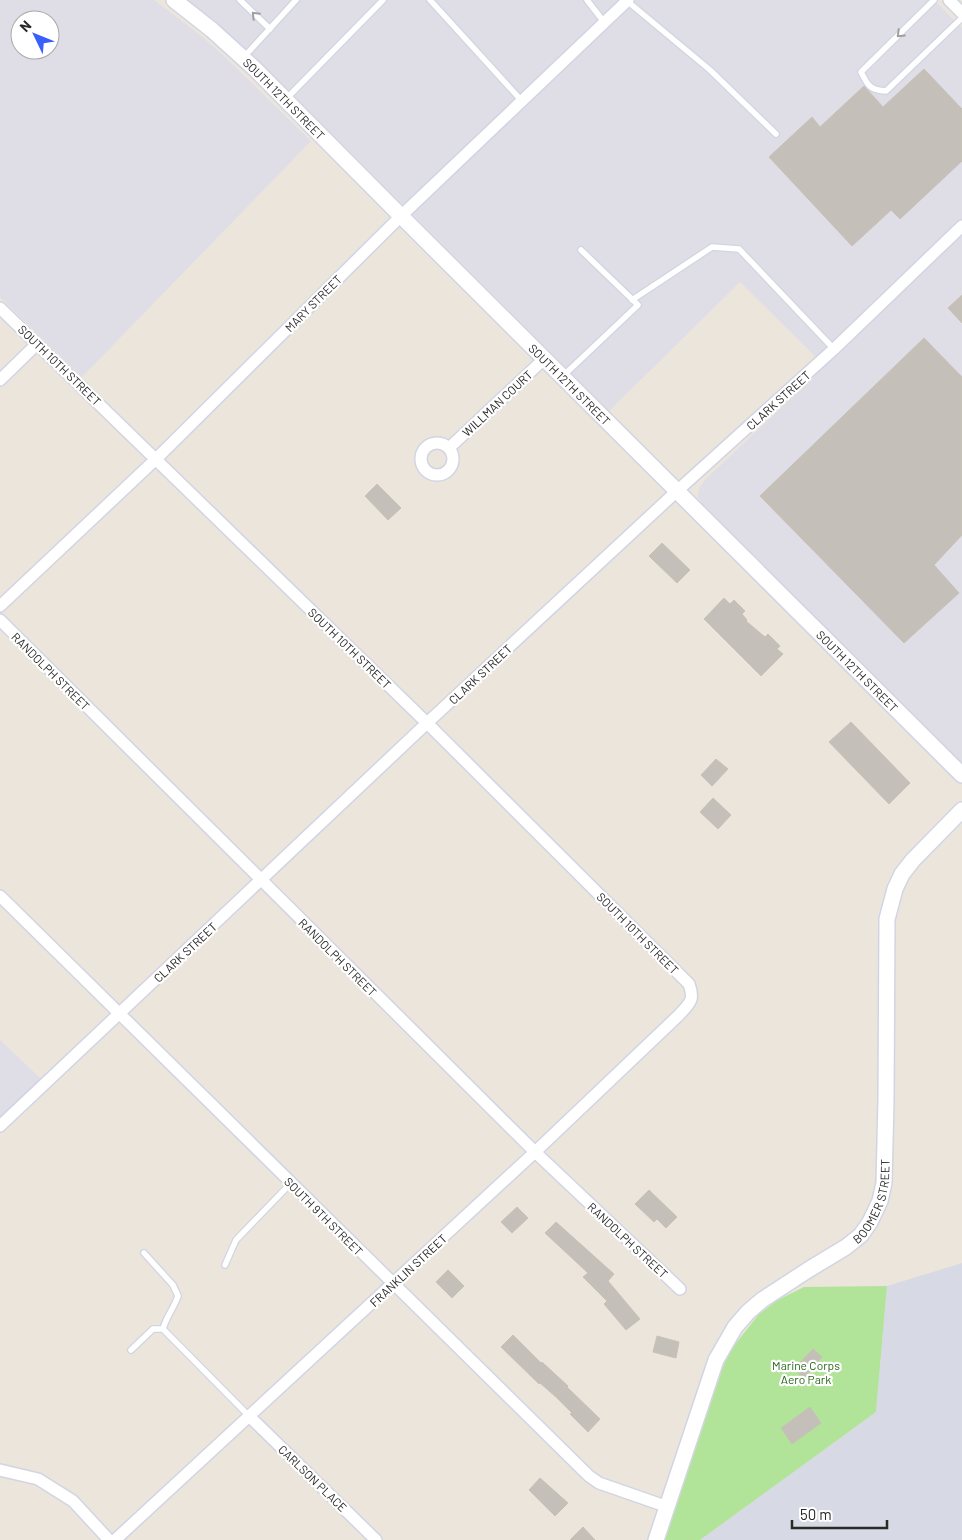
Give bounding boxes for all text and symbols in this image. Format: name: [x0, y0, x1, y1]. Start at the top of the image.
north arrow: [10, 10, 60, 60]
one-way arrow: [252, 11, 261, 20]
text: N: [16, 17, 35, 35]
one-way arrow: [896, 28, 905, 37]
street label: SOUTH 12TH STREET: [241, 55, 328, 142]
street label: MARY STREET: [282, 272, 344, 334]
street label: SOUTH 10TH STREET: [16, 322, 104, 408]
street label: SOUTH 12TH STREET: [526, 341, 614, 428]
street label: WILLMAN COURT: [459, 367, 535, 439]
street label: CLARK STREET: [743, 368, 813, 432]
street label: SOUTH 10TH STREET: [306, 605, 394, 691]
street label: SOUTH 12TH STREET: [814, 627, 901, 715]
street label: RANDOLPH STREET: [9, 629, 93, 713]
street label: CLARK STREET: [446, 641, 515, 707]
street label: SOUTH 10TH STREET: [594, 889, 682, 977]
street label: RANDOLPH STREET: [296, 915, 380, 999]
street label: CLARK STREET: [151, 919, 220, 985]
street label: BOOMER STREET: [850, 1159, 892, 1246]
street label: SOUTH 9TH STREET: [282, 1174, 366, 1258]
street label: RANDOLPH STREET: [585, 1199, 671, 1281]
street label: FRANKLIN STREET: [367, 1231, 449, 1309]
park label: Marine Corps Aero Park: [772, 1358, 840, 1386]
street label: CARLSON PLACE: [276, 1442, 350, 1514]
scale bar: [792, 1498, 887, 1530]
text: 50 m: [800, 1505, 832, 1523]

